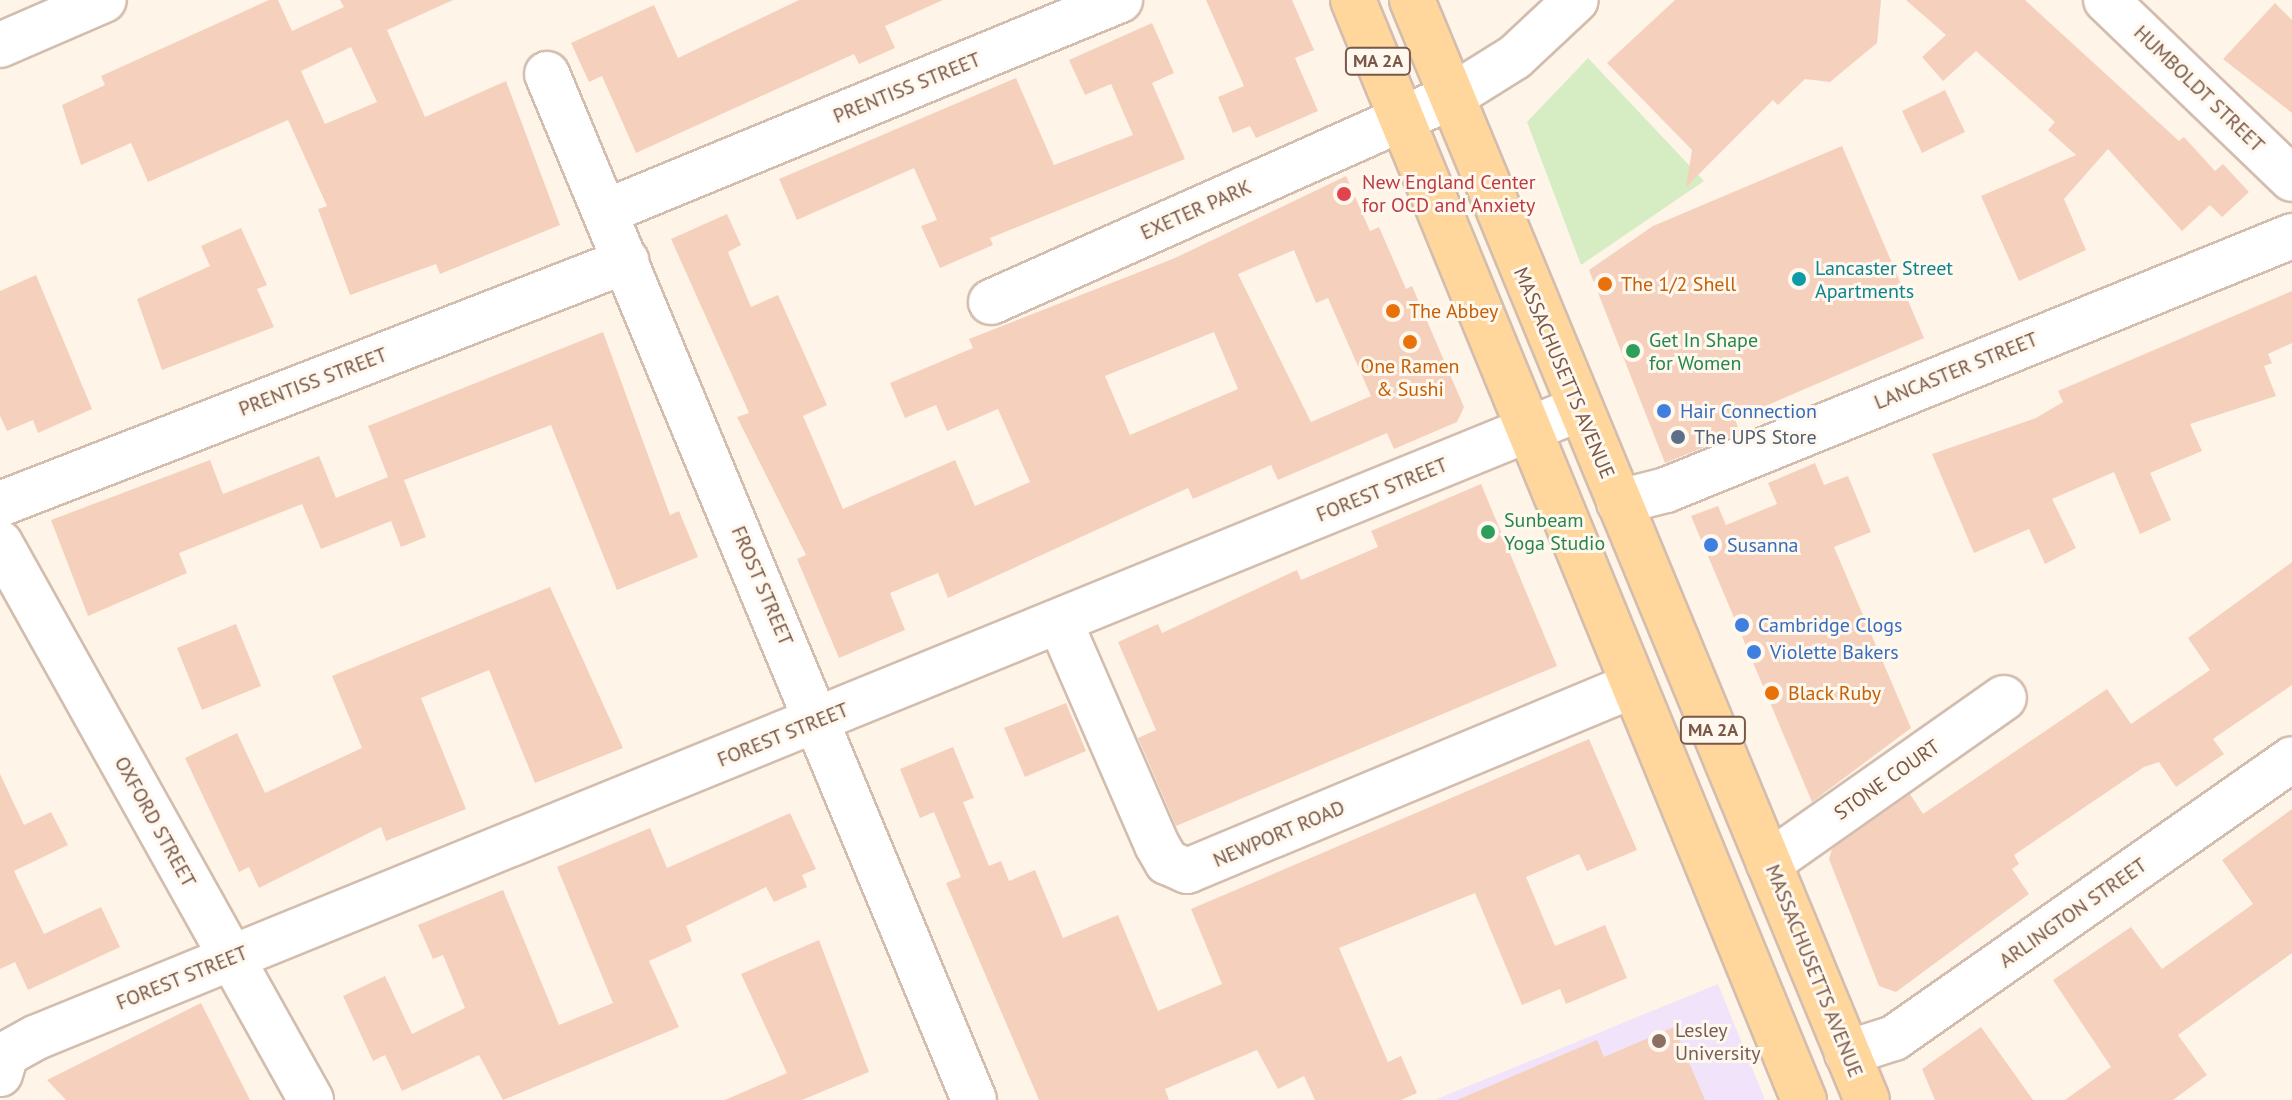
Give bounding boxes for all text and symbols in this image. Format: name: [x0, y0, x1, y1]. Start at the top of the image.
street label: HUMBOLDT STREET: [2129, 20, 2269, 158]
street label: PRENTISS STREET: [830, 47, 984, 129]
road number: MA 2A: [1344, 47, 1412, 75]
place label: New England Center for OCD and Anxiety: [1362, 170, 1536, 217]
street label: EXETER PARK: [1137, 175, 1255, 245]
marker: New England Center for OCD and Anxiety: [1333, 183, 1355, 205]
place label: Lancaster Street Apartments: [1815, 256, 1953, 303]
street label: MASSACHUSETTS AVENUE: [1508, 263, 1620, 483]
marker: Lancaster Street Apartments: [1790, 270, 1808, 288]
place label: The 1/2 Shell: [1621, 272, 1736, 296]
marker: The 1/2 Shell: [1596, 275, 1614, 293]
place label: The Abbey: [1409, 299, 1499, 323]
marker: The Abbey: [1384, 302, 1402, 320]
street label: LANCASTER STREET: [1871, 327, 2041, 415]
place label: Get In Shape for Women: [1649, 328, 1758, 375]
marker: One Ramen & Sushi: [1401, 333, 1419, 351]
marker: Get In Shape for Women: [1624, 342, 1642, 360]
street label: PRENTISS STREET: [235, 343, 391, 421]
place label: One Ramen & Sushi: [1360, 354, 1460, 401]
place label: Hair Connection: [1680, 399, 1817, 423]
marker: Hair Connection: [1655, 402, 1673, 420]
place label: The UPS Store: [1694, 425, 1817, 449]
marker: The UPS Store: [1669, 428, 1687, 446]
street label: FOREST STREET: [1313, 453, 1451, 527]
place label: Sunbeam Yoga Studio: [1504, 508, 1605, 555]
street label: FROST STREET: [726, 522, 798, 650]
marker: Sunbeam Yoga Studio: [1479, 523, 1497, 541]
place label: Susanna: [1727, 533, 1799, 557]
marker: Susanna: [1702, 536, 1720, 554]
place label: Cambridge Clogs: [1758, 613, 1902, 637]
marker: Cambridge Clogs: [1733, 616, 1751, 634]
place label: Violette Bakers: [1770, 640, 1899, 664]
marker: Violette Bakers: [1745, 643, 1763, 661]
place label: Black Ruby: [1788, 681, 1882, 705]
marker: Black Ruby: [1763, 684, 1781, 702]
street label: FOREST STREET: [714, 698, 852, 772]
road number: MA 2A: [1679, 716, 1747, 744]
street label: STONE COURT: [1830, 735, 1944, 825]
street label: OXFORD STREET: [109, 753, 201, 891]
street label: NEWPORT ROAD: [1209, 795, 1349, 873]
street label: ARLINGTON STREET: [1995, 853, 2151, 973]
street label: MASSACHUSETTS AVENUE: [1760, 861, 1868, 1081]
street label: FOREST STREET: [113, 941, 251, 1015]
place label: Lesley University: [1675, 1018, 1761, 1065]
marker: Lesley University: [1650, 1032, 1668, 1050]

